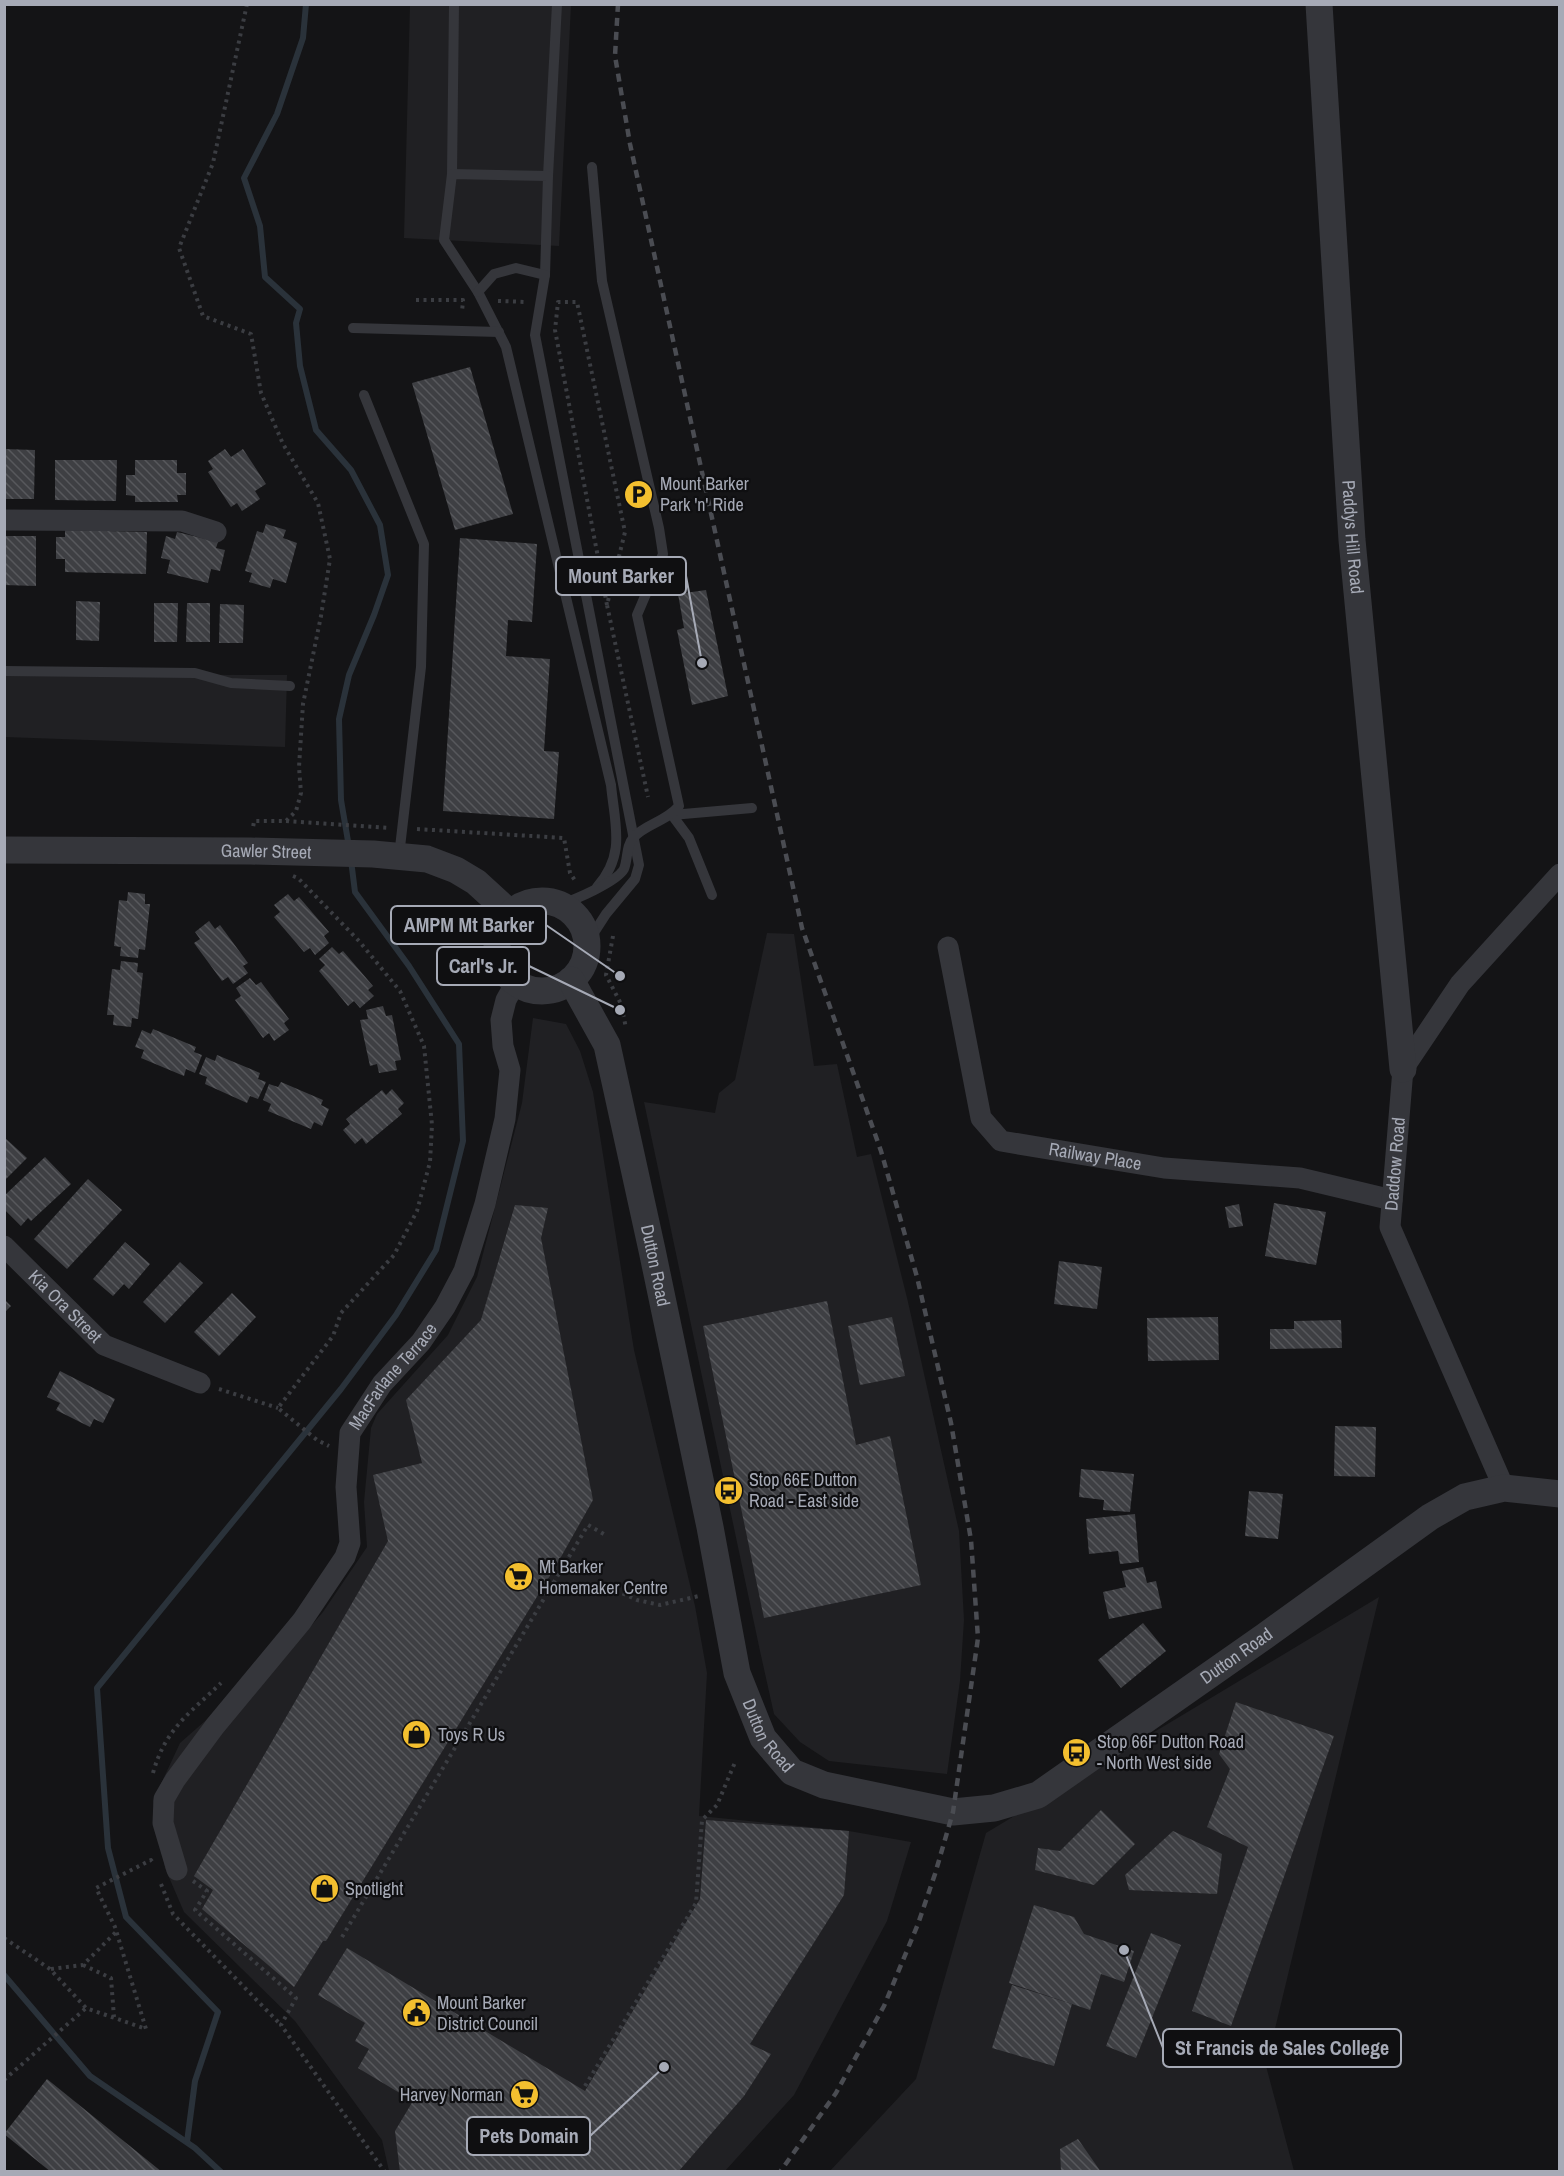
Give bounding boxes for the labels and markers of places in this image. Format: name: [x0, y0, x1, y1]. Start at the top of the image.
place label: Mount Barker Park 'n' Ride: [660, 471, 749, 517]
parking icon: Mount Barker Park 'n' Ride: [623, 478, 655, 510]
callout: Mount Barker: [556, 557, 686, 595]
callout: AMPM Mt Barker: [391, 906, 546, 944]
callout: Carl's Jr.: [437, 947, 529, 985]
place label: Stop 66E Dutton Road - East side: [749, 1467, 859, 1513]
bus stop icon: Stop 66E Dutton Road - East side: [712, 1474, 744, 1506]
place label: Mt Barker Homemaker Centre: [539, 1554, 668, 1600]
supermarket icon: Mt Barker Homemaker Centre: [502, 1561, 534, 1593]
shop icon: Toys R Us: [401, 1719, 433, 1751]
place label: Toys R Us: [438, 1722, 505, 1747]
place label: Stop 66F Dutton Road - North West side: [1097, 1729, 1244, 1775]
bus stop icon: Stop 66F Dutton Road - North West side: [1060, 1736, 1092, 1768]
shop icon: Spotlight: [308, 1873, 340, 1905]
place label: Spotlight: [345, 1876, 403, 1901]
place label: Mount Barker District Council: [437, 1990, 538, 2036]
public building icon: Mount Barker District Council: [400, 1997, 432, 2029]
callout: St Francis de Sales College: [1163, 2029, 1401, 2067]
supermarket icon: Harvey Norman: [508, 2079, 540, 2111]
place label: Harvey Norman: [400, 2082, 503, 2107]
callout: Pets Domain: [467, 2117, 590, 2155]

